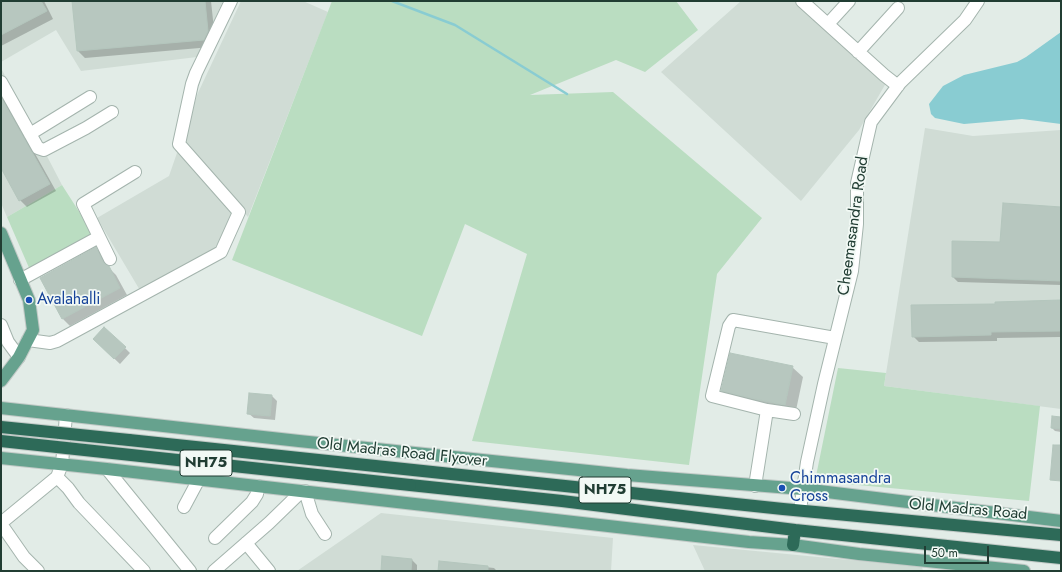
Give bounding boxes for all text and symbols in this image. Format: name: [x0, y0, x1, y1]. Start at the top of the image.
street label: Cheemasandra Road: [835, 155, 873, 297]
place label: Avalahalli: [37, 290, 100, 310]
marker: Avalahalli: [24, 295, 34, 305]
street label: Old Madras Road Flyover: [316, 435, 488, 471]
road number: NH75: [180, 450, 232, 476]
place label: Chimmasandra Cross: [790, 469, 891, 507]
road number: NH75: [579, 477, 631, 503]
marker: Chimmasandra Cross: [777, 483, 787, 493]
street label: Old Madras Road: [908, 495, 1028, 525]
scale bar: [926, 538, 991, 564]
text: 50 m: [931, 544, 958, 562]

